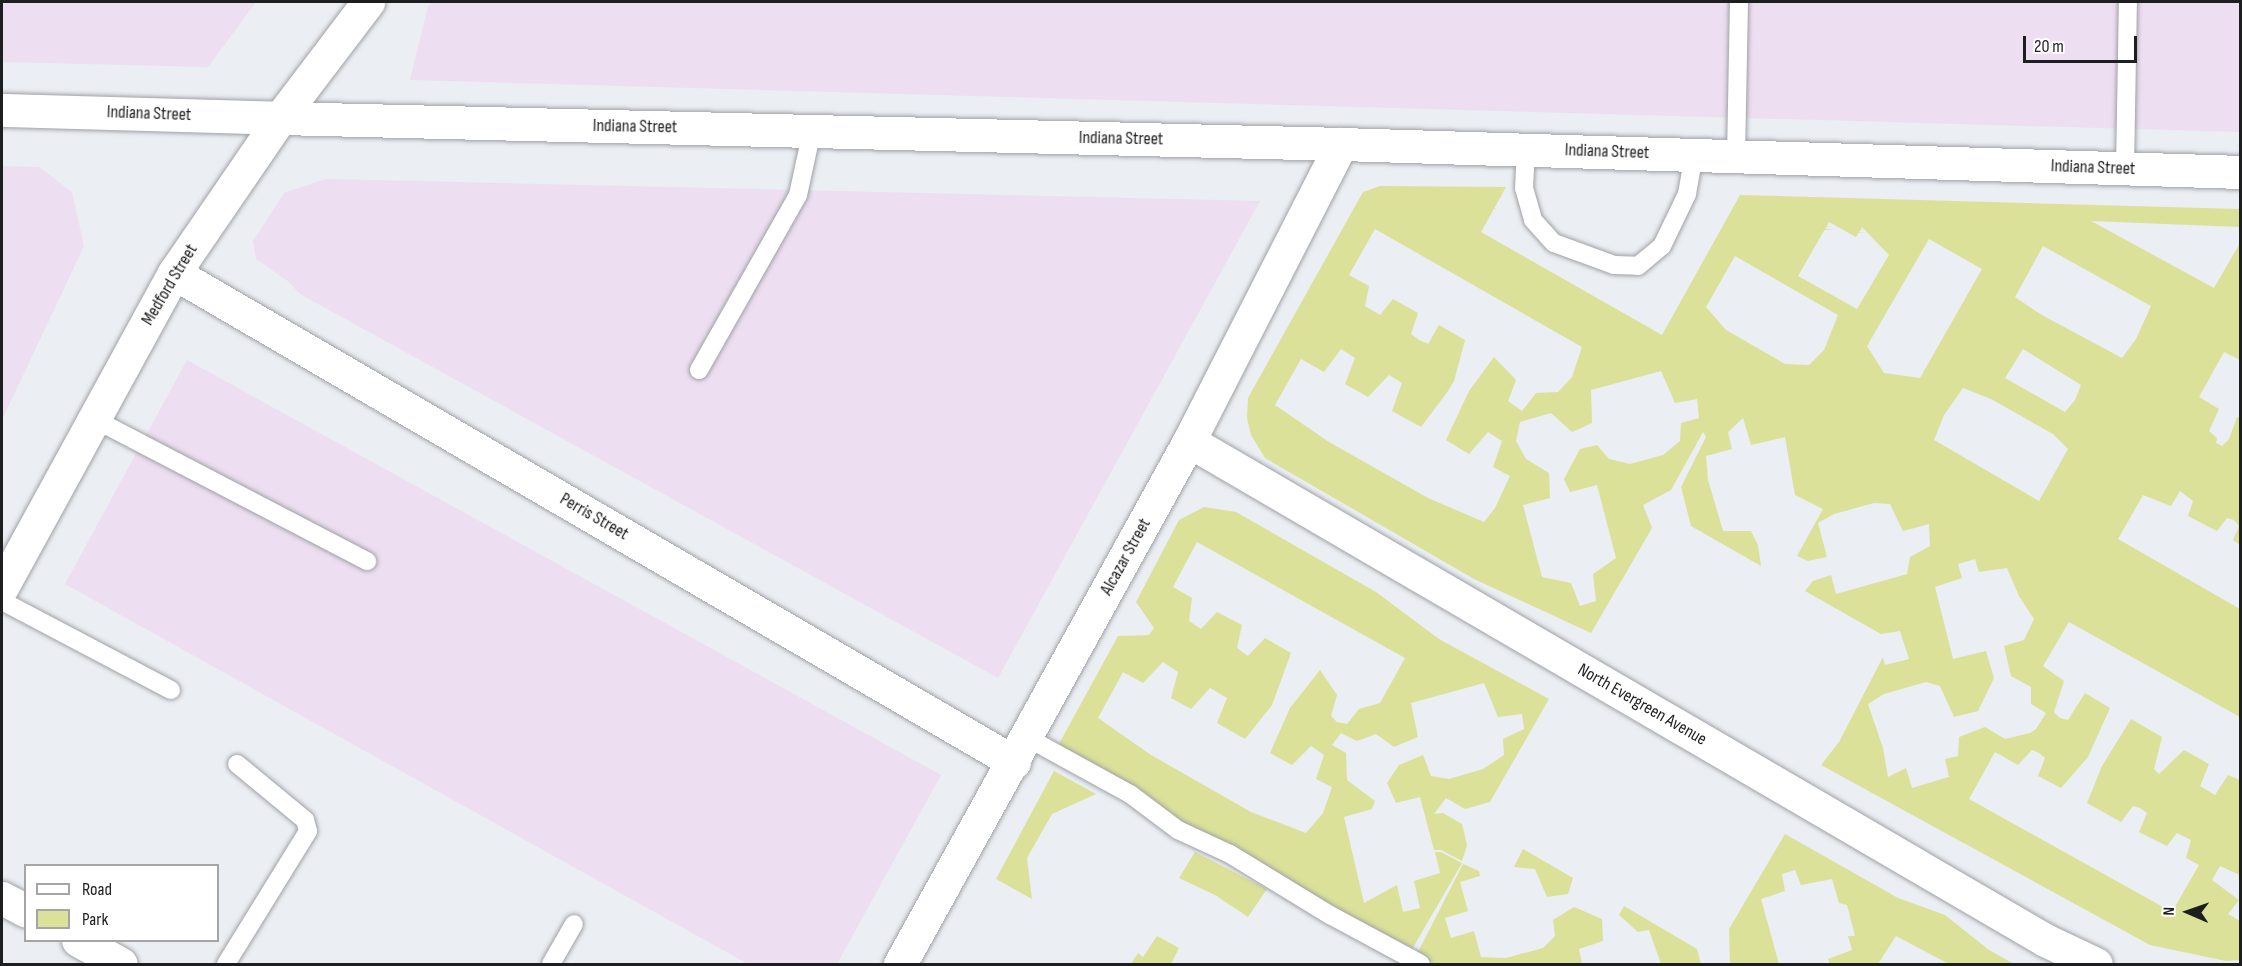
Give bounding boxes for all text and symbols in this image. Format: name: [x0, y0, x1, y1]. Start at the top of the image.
scale bar: [2026, 24, 2140, 62]
text: 20 m: [2034, 36, 2064, 57]
street label: Indiana Street: [106, 102, 192, 126]
street label: Indiana Street: [593, 115, 677, 139]
street label: Indiana Street: [1079, 127, 1163, 151]
street label: Indiana Street: [1564, 140, 1650, 164]
street label: Indiana Street: [2050, 156, 2136, 180]
street label: Medford Street: [137, 240, 203, 330]
street label: Perris Street: [556, 489, 632, 545]
street label: Alcazar Street: [1096, 515, 1156, 599]
street label: North Evergreen Avenue: [1574, 659, 1710, 751]
legend: [24, 864, 219, 942]
text: Road: [82, 879, 112, 900]
north arrow: [2158, 882, 2218, 942]
text: N: [2160, 907, 2179, 916]
text: Park: [82, 909, 108, 930]

